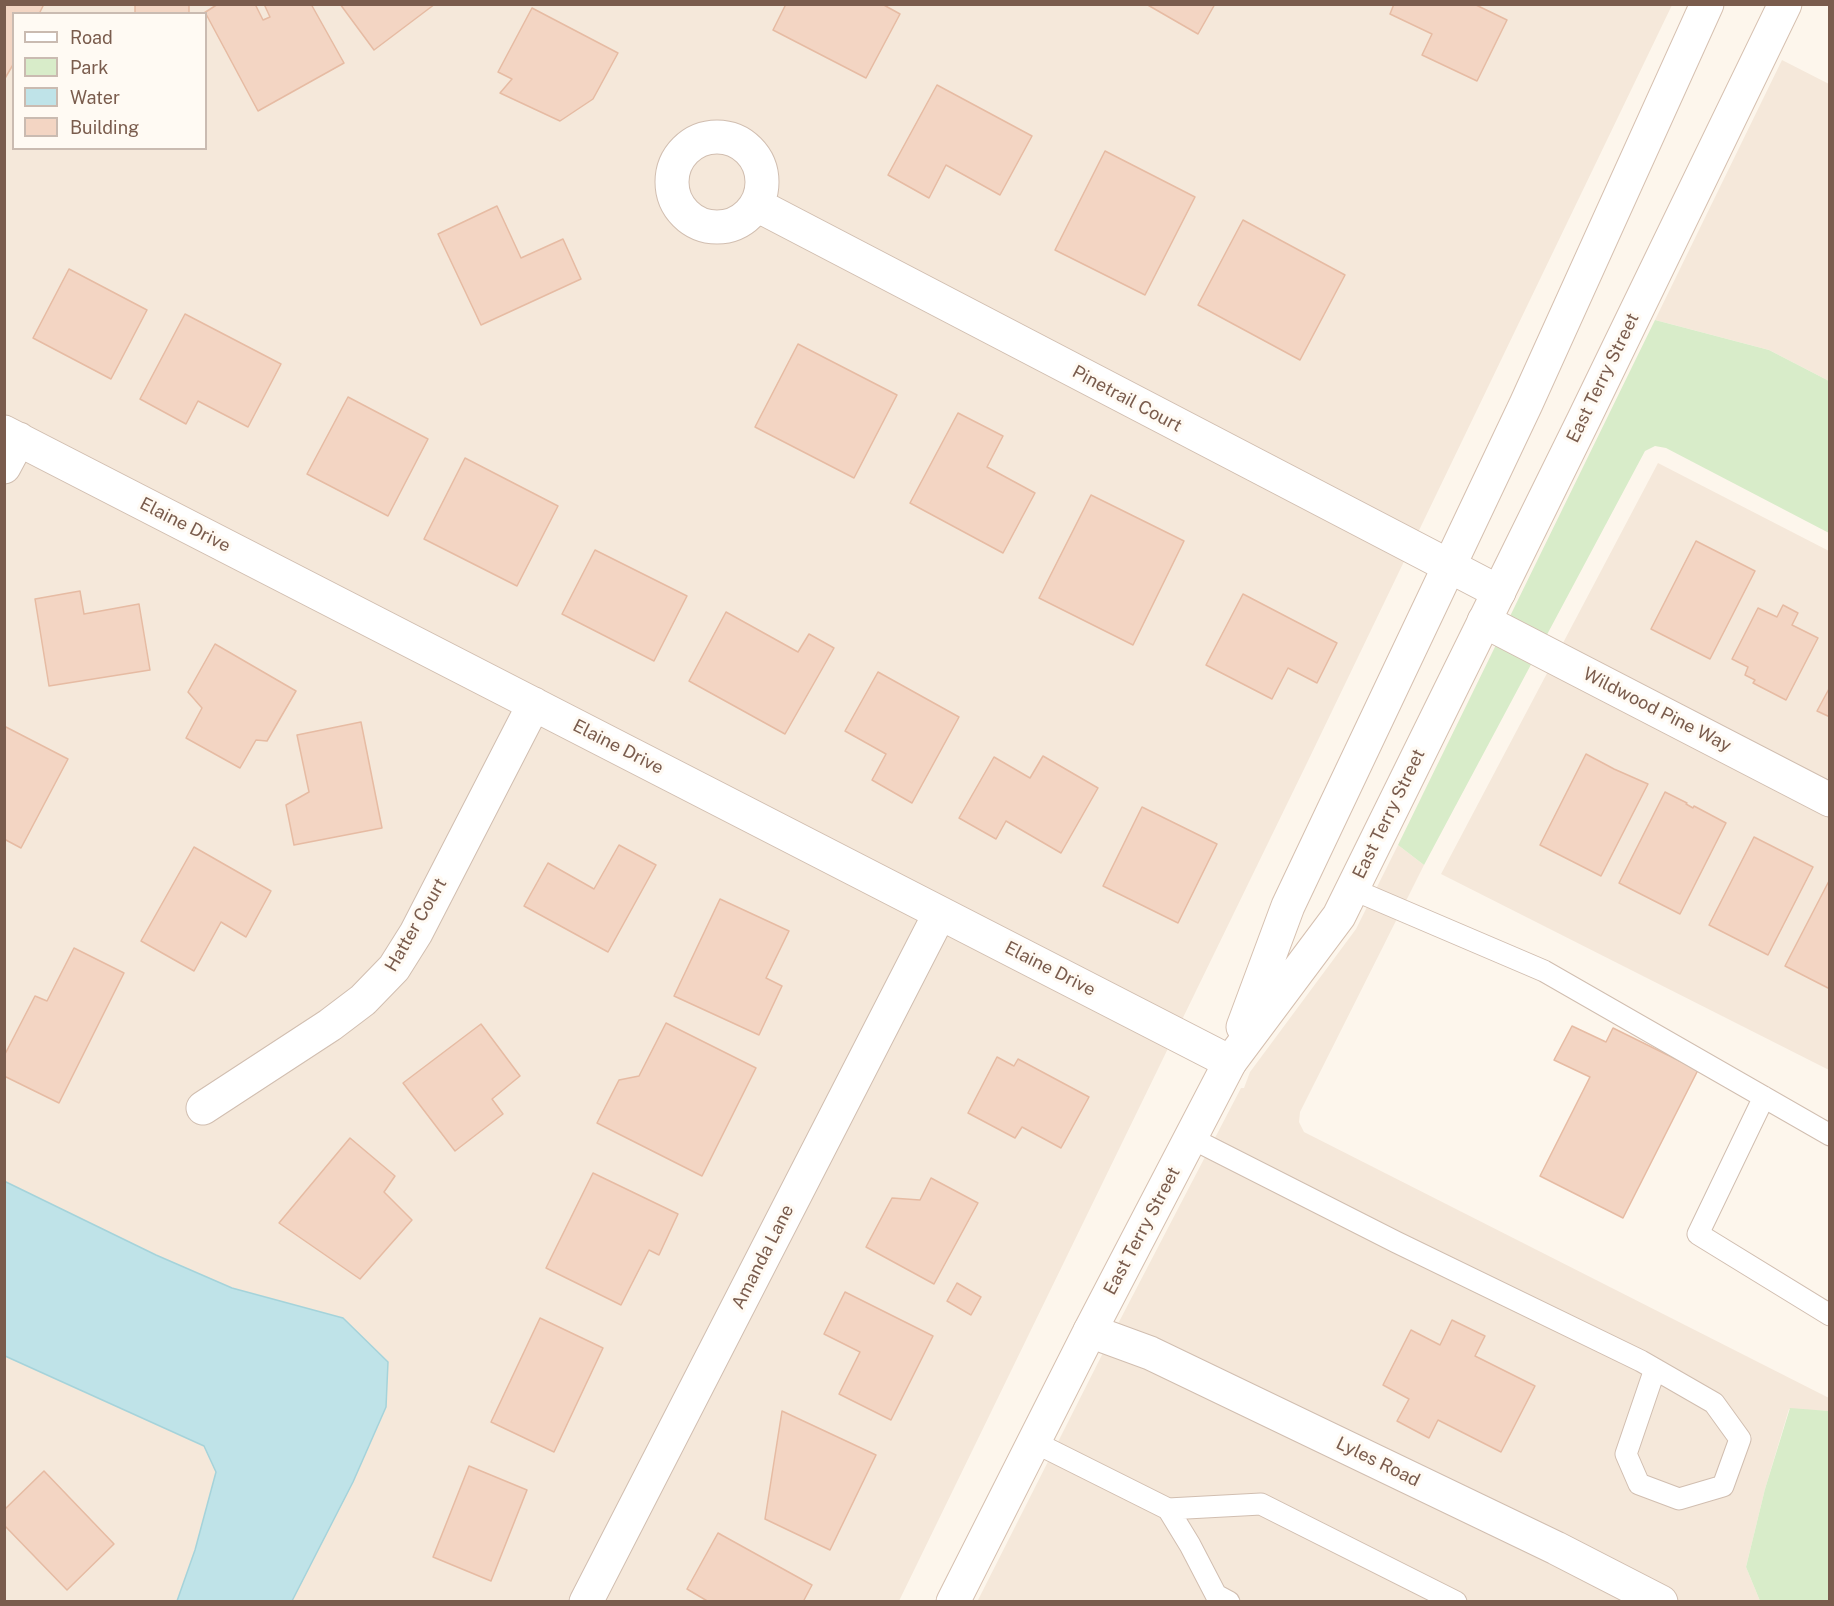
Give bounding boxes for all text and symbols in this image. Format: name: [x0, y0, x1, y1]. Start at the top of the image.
legend: [12, 12, 207, 150]
text: Road: [70, 27, 113, 48]
text: Park: [70, 57, 108, 78]
text: Water: [70, 87, 120, 108]
text: Building: [70, 117, 139, 138]
street label: East Terry Street: [1562, 310, 1644, 446]
street label: Pinetrail Court: [1068, 361, 1186, 437]
street label: Elaine Drive: [136, 493, 234, 557]
street label: Wildwood Pine Way: [1579, 663, 1735, 757]
street label: Elaine Drive: [569, 715, 667, 779]
street label: East Terry Street: [1348, 746, 1430, 882]
street label: Hatter Court: [380, 874, 452, 976]
street label: Elaine Drive: [1001, 937, 1099, 1001]
street label: East Terry Street: [1099, 1163, 1185, 1299]
street label: Amanda Lane: [727, 1201, 799, 1313]
street label: Lyles Road: [1333, 1432, 1423, 1492]

